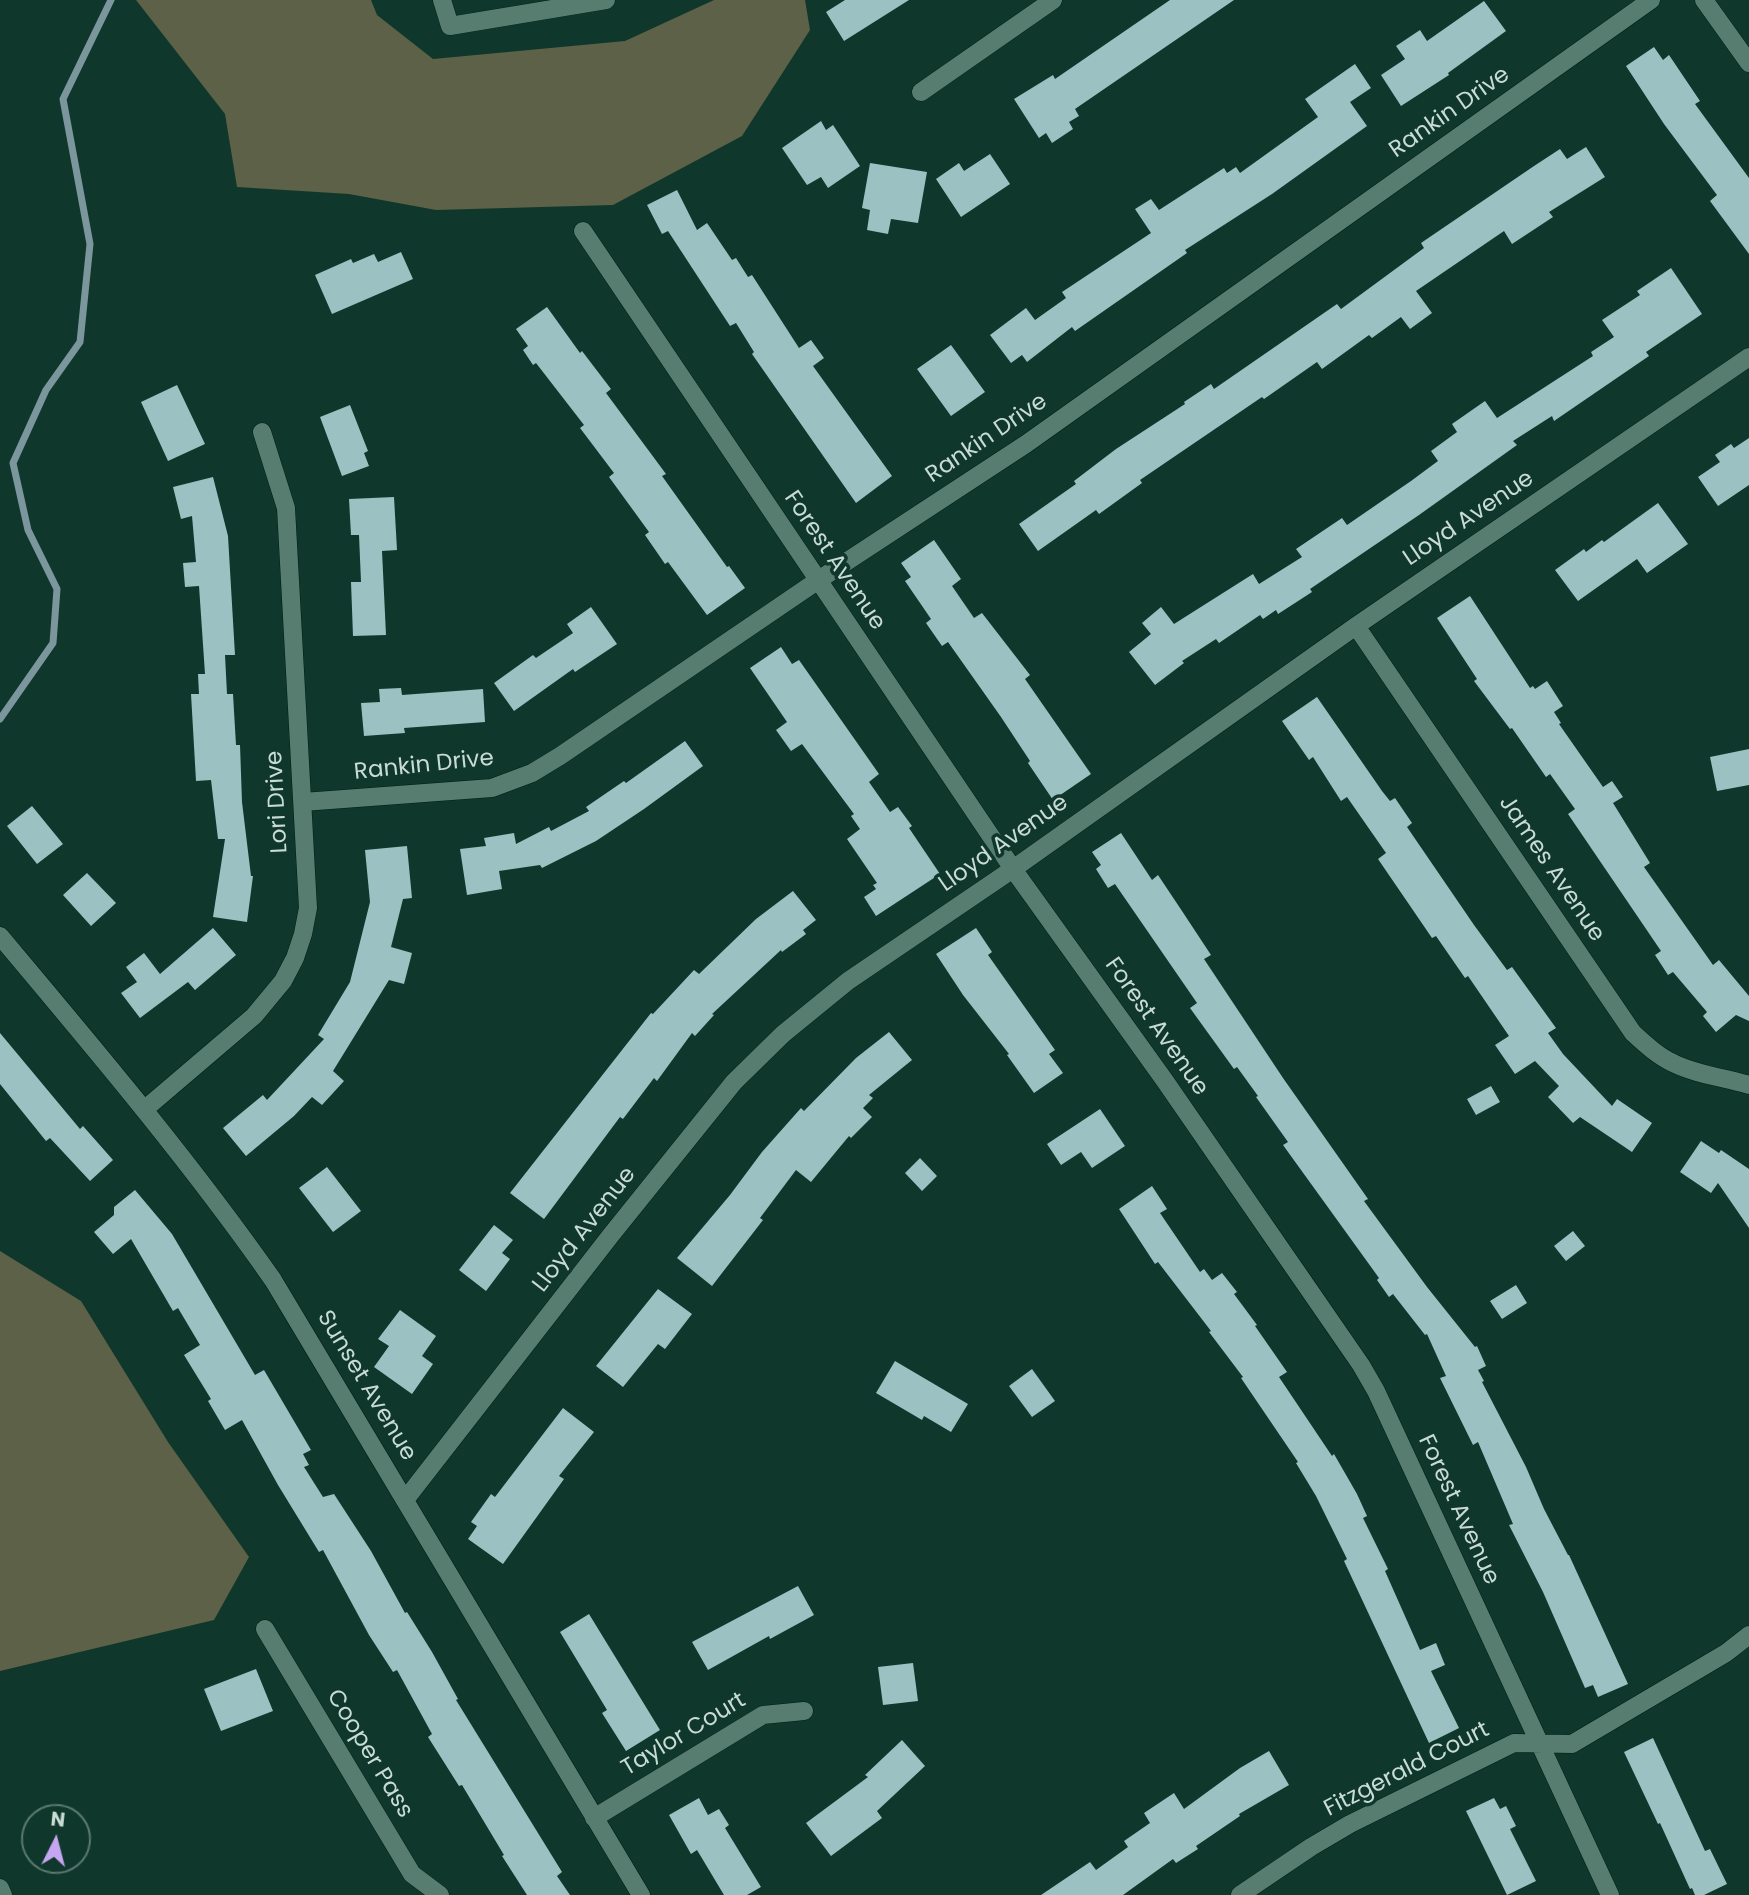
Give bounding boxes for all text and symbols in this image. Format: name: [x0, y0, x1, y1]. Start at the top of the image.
street label: Rankin Drive: [1385, 61, 1515, 165]
street label: Rankin Drive: [921, 388, 1053, 490]
street label: Lloyd Avenue: [1399, 465, 1539, 573]
street label: Forest Avenue: [777, 486, 891, 636]
street label: Rankin Drive: [353, 745, 495, 787]
street label: Lori Drive: [262, 750, 294, 854]
street label: Lloyd Avenue: [934, 789, 1074, 899]
street label: James Avenue: [1492, 791, 1610, 947]
street label: Forest Avenue: [1098, 953, 1214, 1101]
street label: Lloyd Avenue: [528, 1162, 642, 1298]
street label: Sunset Avenue: [310, 1306, 422, 1466]
street label: Forest Avenue: [1411, 1431, 1505, 1589]
street label: Cooper Pass: [320, 1685, 418, 1823]
street label: Taylor Court: [617, 1687, 751, 1783]
street label: Fitzgerald Court: [1320, 1717, 1494, 1823]
north arrow: [21, 1804, 91, 1874]
text: N: [50, 1805, 67, 1834]

